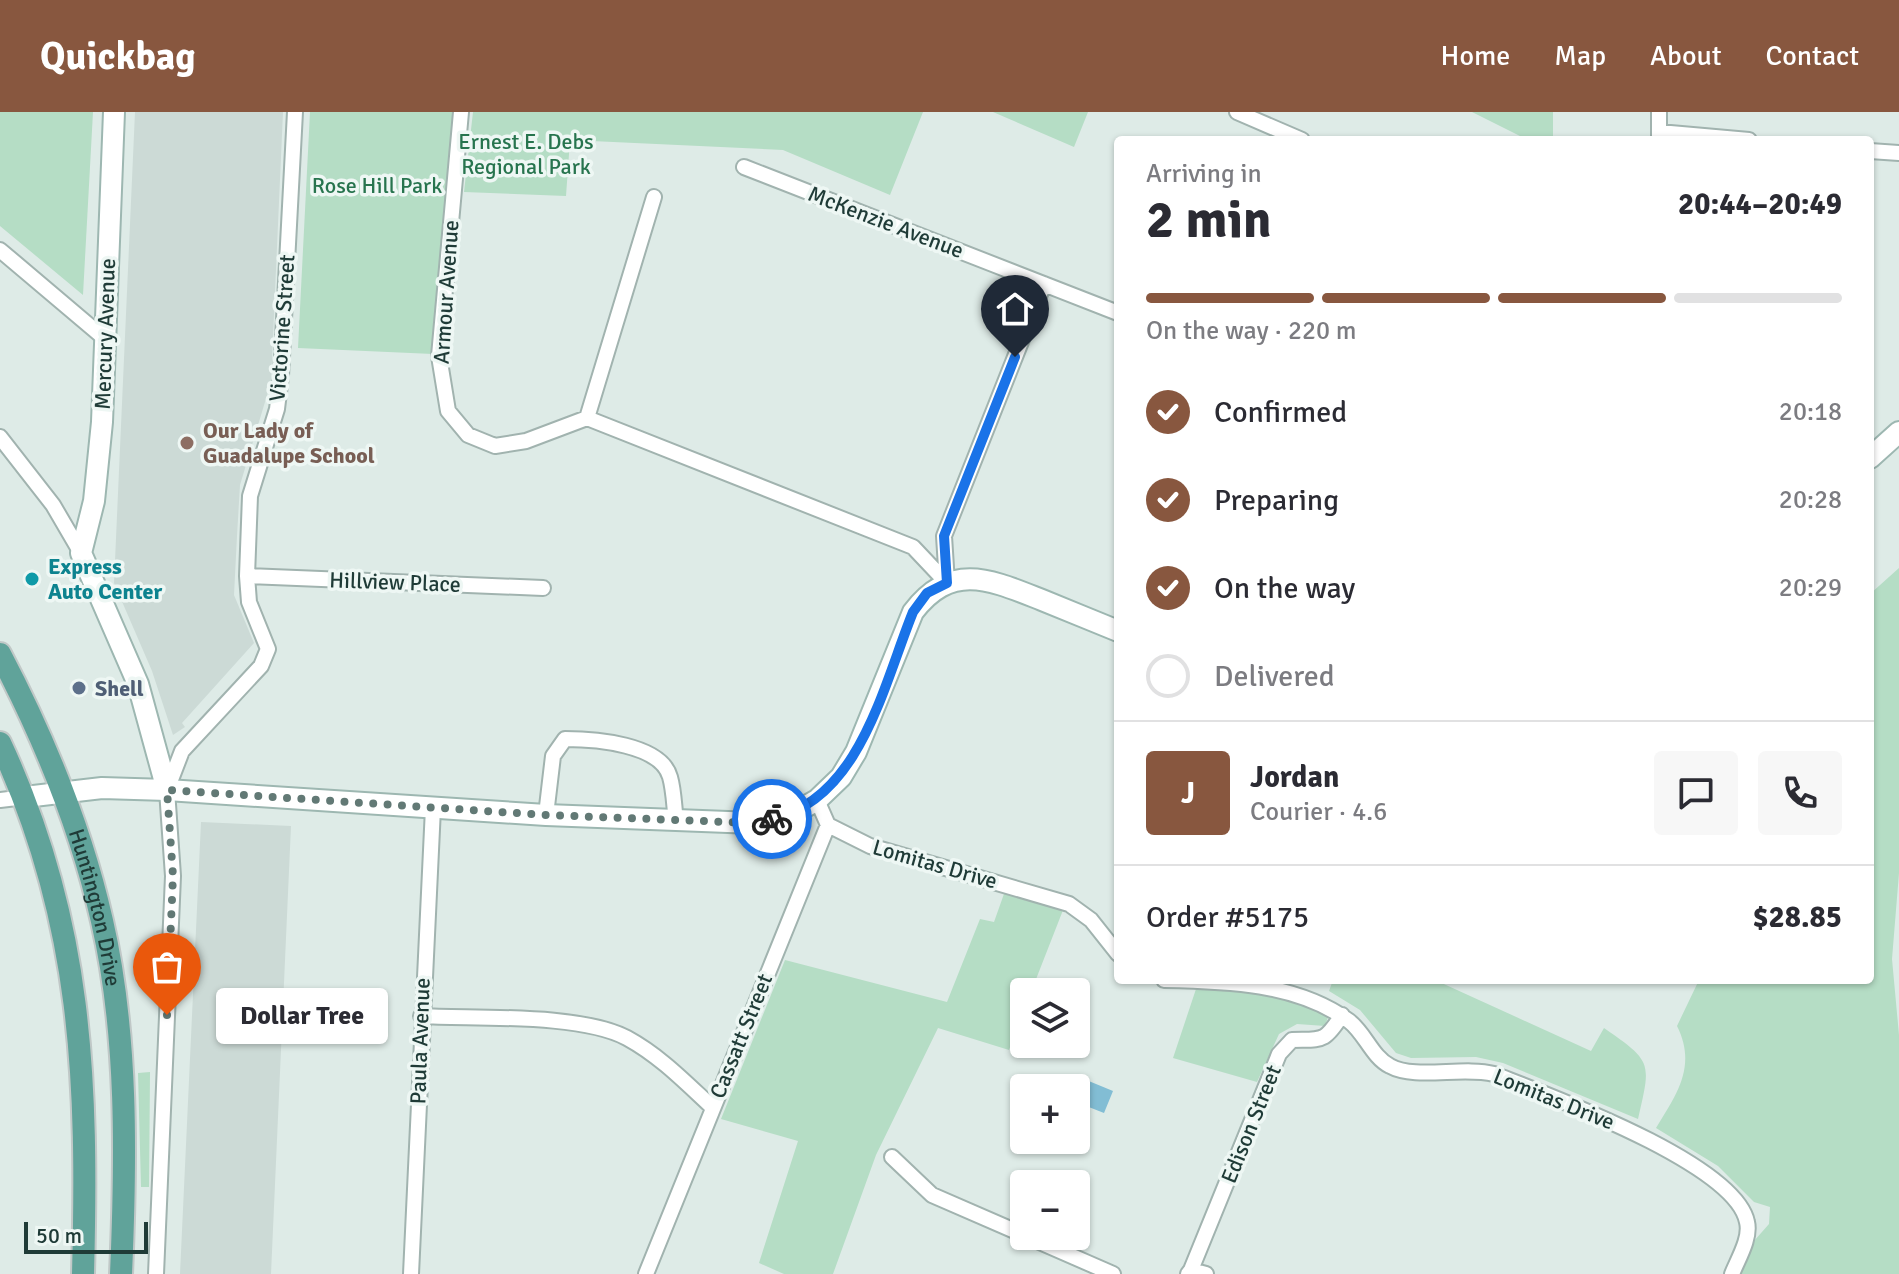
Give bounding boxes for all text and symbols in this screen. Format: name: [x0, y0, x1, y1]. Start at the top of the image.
text: Quickbag: [40, 33, 196, 80]
text: Home: [1441, 39, 1510, 73]
text: Map: [1554, 39, 1606, 73]
text: About: [1650, 39, 1722, 73]
text: Contact: [1766, 39, 1859, 73]
park label: Ernest E. Debs Regional Park: [458, 128, 594, 180]
text: Arriving in: [1146, 158, 1262, 190]
park label: Rose Hill Park: [312, 172, 442, 199]
street label: McKenzie Avenue: [804, 180, 968, 264]
text: 20:44–20:49: [1678, 186, 1842, 223]
text: 2 min: [1146, 188, 1272, 252]
street label: Armour Avenue: [427, 219, 465, 365]
street label: Victorine Street: [263, 253, 301, 403]
street label: Mercury Avenue: [89, 258, 121, 410]
pin: [981, 275, 1049, 357]
icon: home: [993, 287, 1037, 331]
text: On the way · 220 m: [1146, 315, 1356, 347]
icon: check: [1146, 390, 1190, 434]
text: Confirmed: [1214, 394, 1347, 431]
text: 20:18: [1779, 396, 1842, 428]
place label: Our Lady of Guadalupe School: [203, 417, 375, 469]
marker: Our Lady of Guadalupe School: [178, 434, 196, 452]
icon: check: [1146, 478, 1190, 522]
text: Preparing: [1214, 482, 1339, 519]
text: 20:28: [1779, 484, 1842, 516]
place label: Express Auto Center: [48, 553, 162, 605]
street label: Hillview Place: [329, 566, 461, 598]
icon: check: [1146, 566, 1190, 610]
marker: Express Auto Center: [23, 570, 41, 588]
text: On the way: [1214, 570, 1355, 607]
text: 20:29: [1779, 572, 1842, 604]
text: Delivered: [1214, 658, 1335, 695]
place label: Shell: [95, 675, 144, 702]
marker: Shell: [70, 679, 88, 697]
button: chat: [1654, 751, 1738, 835]
button: phone: [1758, 751, 1842, 835]
text: Jordan: [1250, 759, 1339, 796]
text: J: [1181, 775, 1195, 812]
courier: [732, 779, 812, 859]
text: Courier · 4.6: [1250, 796, 1387, 828]
icon: bike: [750, 797, 794, 841]
street label: Huntington Drive: [63, 825, 127, 988]
street label: Lomitas Drive: [870, 833, 1000, 895]
text: Order #5175: [1146, 899, 1309, 936]
text: $28.85: [1752, 899, 1842, 936]
pin: [133, 933, 201, 1015]
icon: bag: [145, 945, 189, 989]
street label: Cassatt Street: [704, 969, 778, 1102]
street label: Paula Avenue: [404, 977, 436, 1105]
map controls: [1010, 978, 1090, 1250]
button: layers: [1010, 978, 1090, 1058]
callout: Dollar Tree: [215, 987, 387, 1043]
text: Dollar Tree: [240, 1000, 364, 1032]
street label: Edison Street: [1215, 1061, 1287, 1187]
street label: Lomitas Drive: [1489, 1062, 1619, 1136]
button: +: [1010, 1074, 1090, 1154]
button: −: [1010, 1170, 1090, 1250]
scale bar: [24, 1218, 148, 1254]
text: 50 m: [36, 1222, 82, 1249]

